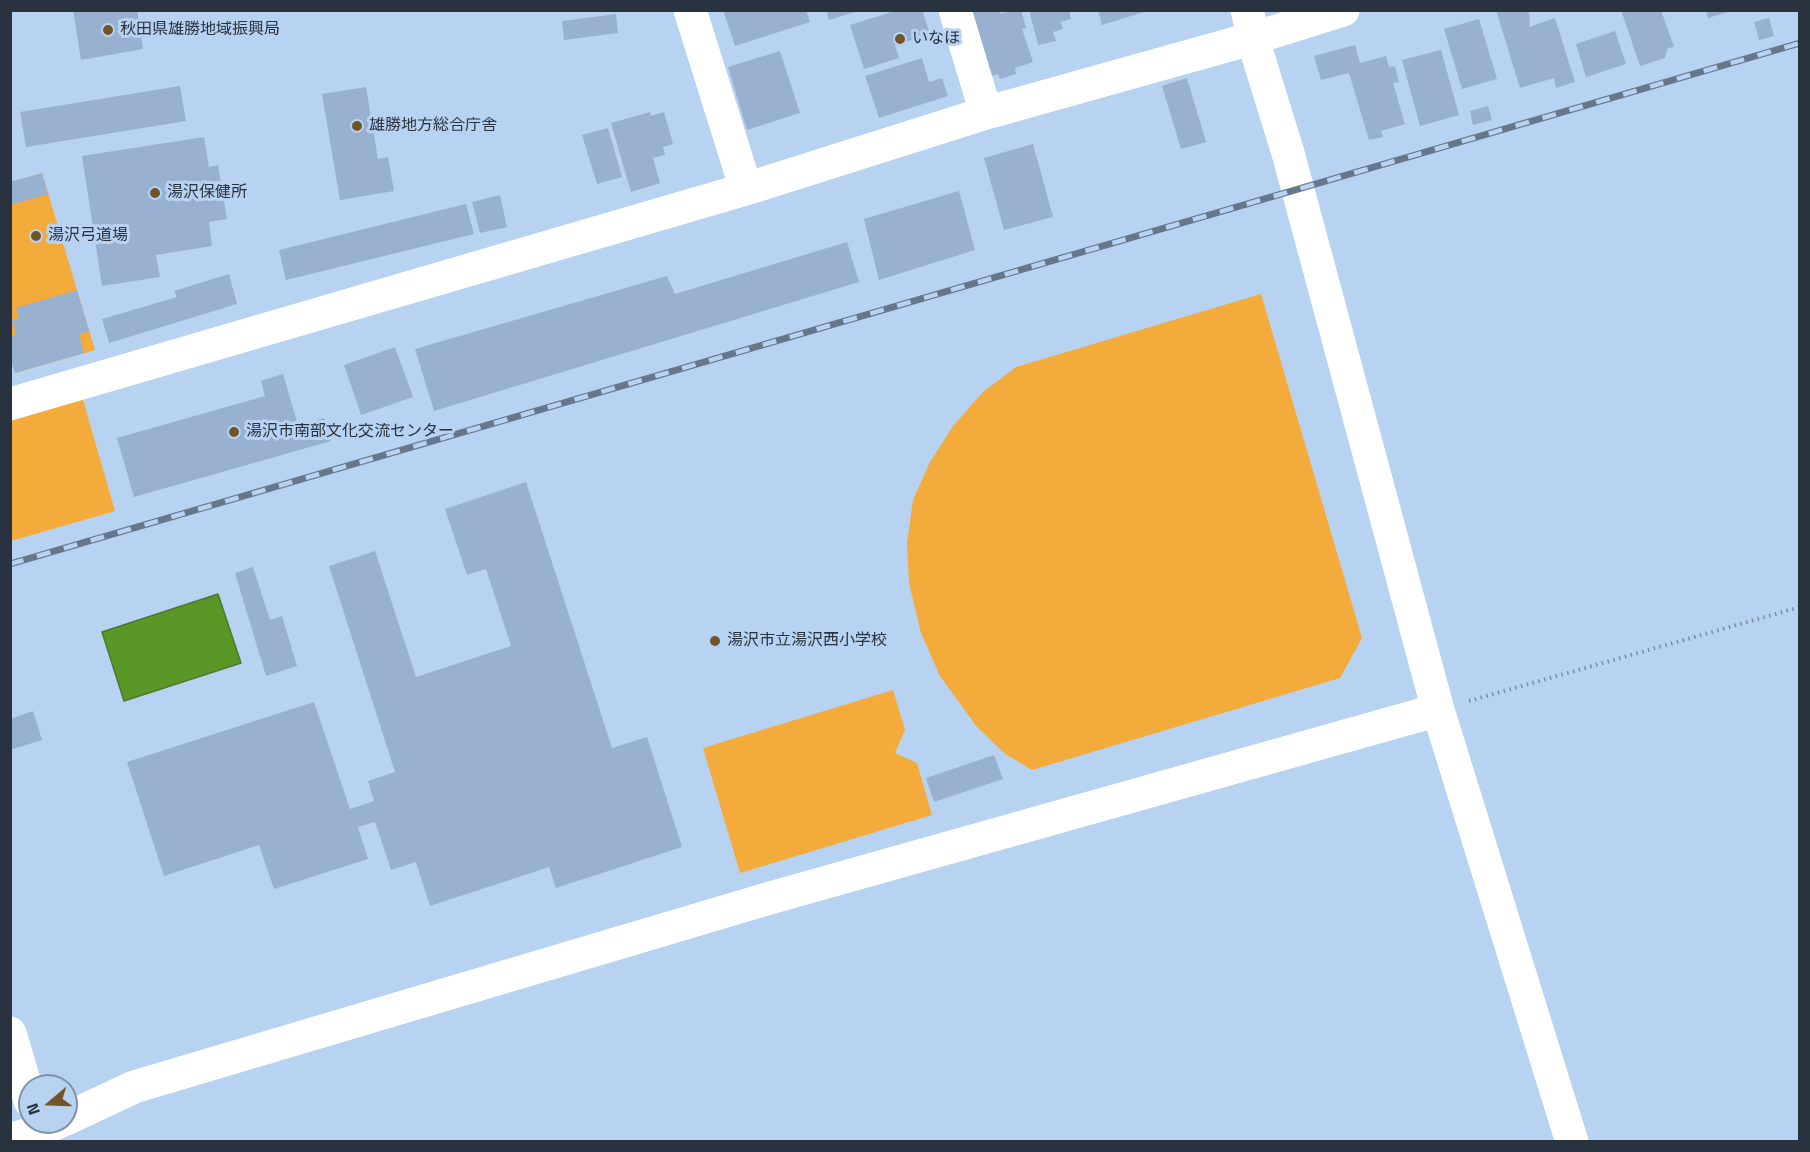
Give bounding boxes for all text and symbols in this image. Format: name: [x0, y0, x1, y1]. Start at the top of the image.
place label: 秋田県雄勝地域振興局: [120, 20, 280, 40]
marker: 秋田県雄勝地域振興局: [101, 23, 115, 37]
place label: いなほ: [912, 29, 960, 49]
marker: いなほ: [893, 32, 907, 46]
place label: 雄勝地方総合庁舎: [369, 116, 497, 136]
marker: 雄勝地方総合庁舎: [350, 119, 364, 133]
place label: 湯沢保健所: [167, 183, 247, 203]
marker: 湯沢保健所: [148, 186, 162, 200]
place label: 湯沢弓道場: [48, 226, 128, 246]
marker: 湯沢弓道場: [29, 229, 43, 243]
place label: 湯沢市南部文化交流センター: [246, 422, 454, 442]
marker: 湯沢市南部文化交流センター: [227, 425, 241, 439]
place label: 湯沢市立湯沢西小学校: [727, 631, 887, 651]
marker: 湯沢市立湯沢西小学校: [708, 634, 722, 648]
north arrow: [18, 1074, 78, 1134]
text: N: [20, 1100, 46, 1118]

